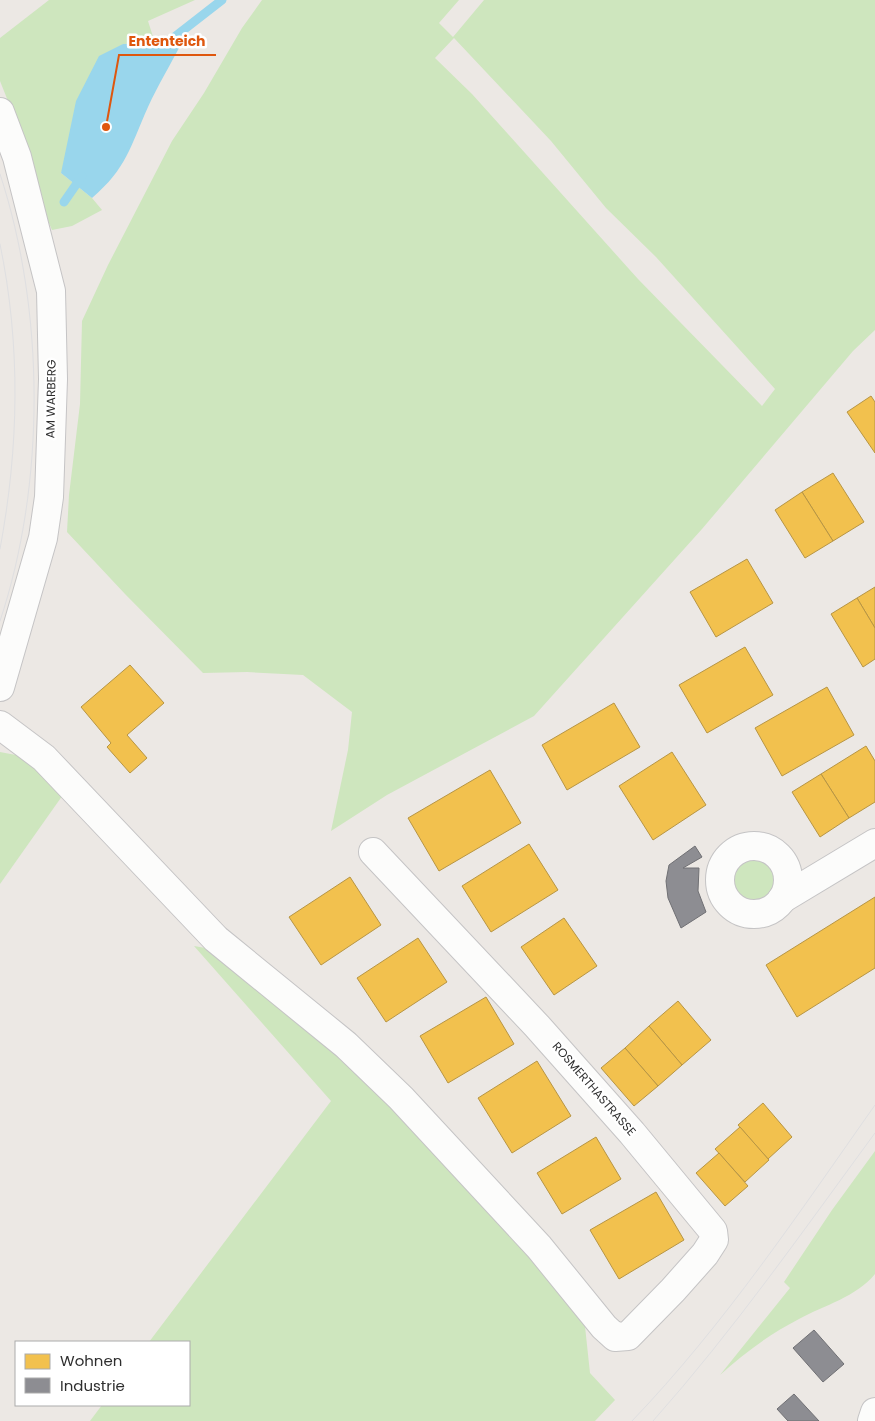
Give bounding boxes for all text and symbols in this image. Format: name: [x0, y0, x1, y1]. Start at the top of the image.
callout: Ententeich: [119, 26, 216, 55]
text: Ententeich: [128, 31, 206, 51]
street label: AM WARBERG: [41, 359, 60, 439]
street label: ROSMERTHASTRASSE: [549, 1038, 640, 1139]
legend: [15, 1341, 190, 1406]
text: Wohnen: [60, 1350, 122, 1371]
text: Industrie: [60, 1375, 125, 1396]

